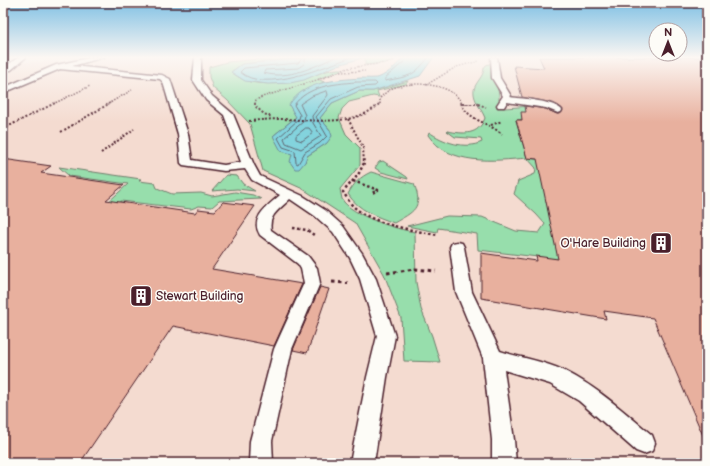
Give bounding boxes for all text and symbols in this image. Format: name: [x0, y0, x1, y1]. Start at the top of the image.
north arrow: [648, 22, 688, 62]
text: N: [664, 26, 672, 39]
building icon: O'Hare Building: [648, 230, 674, 256]
place label: O'Hare Building: [560, 236, 646, 251]
building icon: Stewart Building: [128, 283, 154, 309]
place label: Stewart Building: [156, 289, 244, 304]

